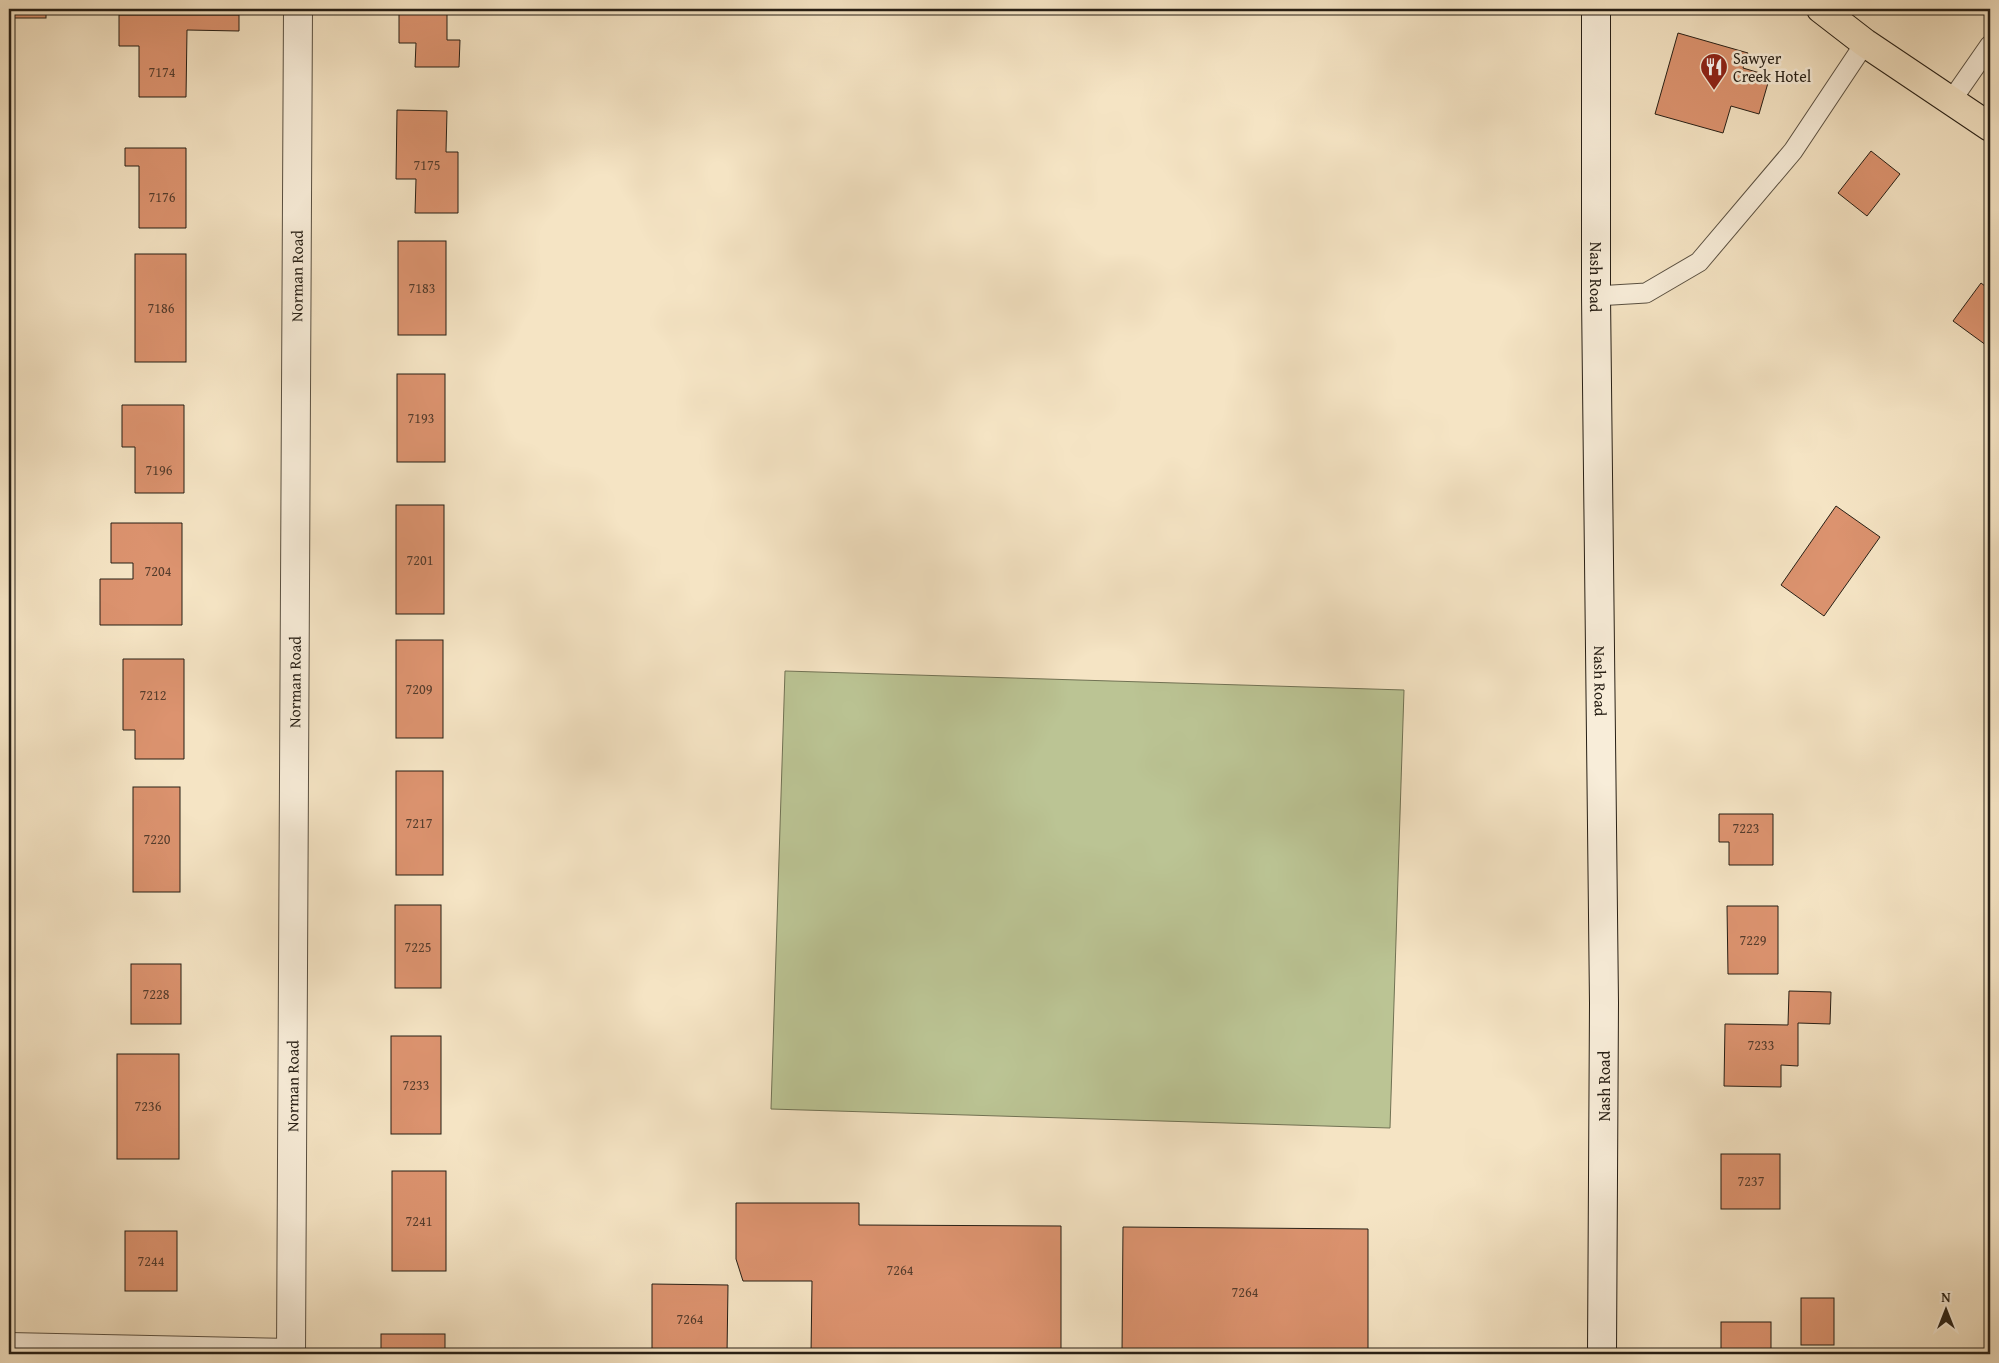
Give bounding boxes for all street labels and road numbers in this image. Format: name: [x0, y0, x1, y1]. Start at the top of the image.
street label: Norman Road: [284, 230, 309, 322]
street label: Nash Road: [1584, 242, 1608, 313]
street label: Norman Road: [282, 636, 307, 728]
street label: Nash Road: [1588, 646, 1613, 717]
street label: Norman Road: [280, 1040, 305, 1132]
street label: Nash Road: [1592, 1050, 1616, 1121]

